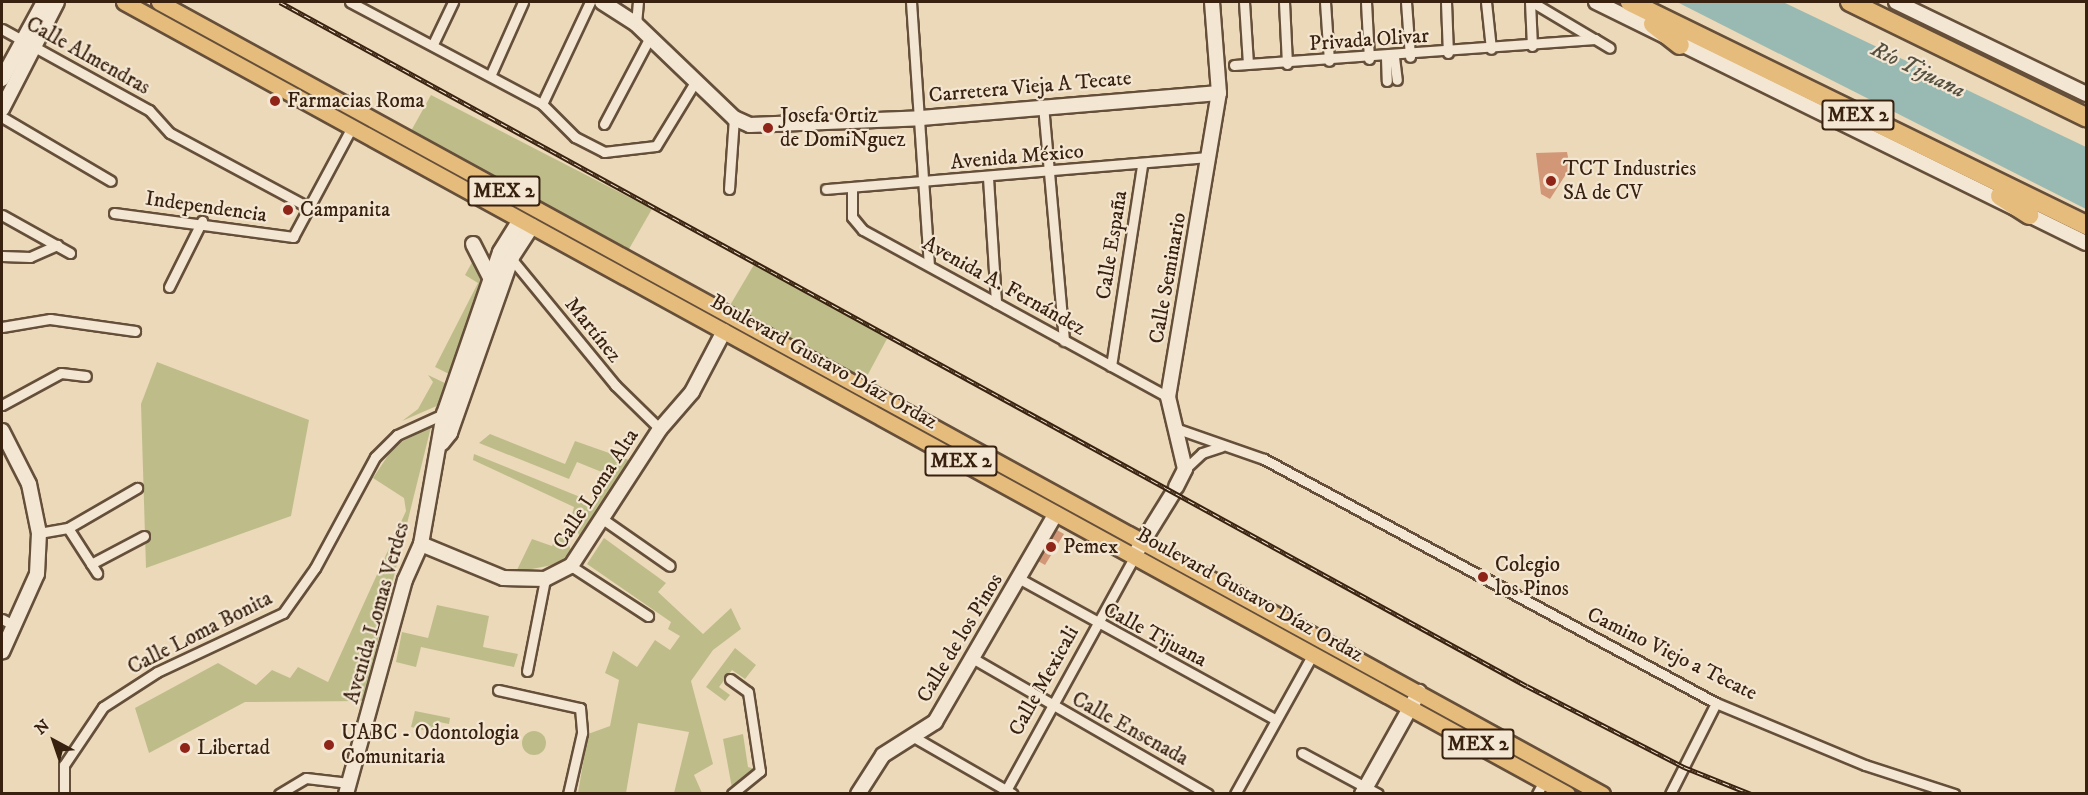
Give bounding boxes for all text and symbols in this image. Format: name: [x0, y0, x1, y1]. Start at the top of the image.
street label: Calle Almendras: [22, 12, 154, 100]
street label: Privada Olivar: [1308, 23, 1430, 57]
water label: Río Tijuana: [1867, 36, 1969, 104]
street label: Carretera Vieja A Tecate: [928, 66, 1132, 108]
place label: Farmacias Roma: [287, 88, 424, 114]
marker: Farmacias Roma: [268, 94, 282, 108]
road number: MEX 2: [1820, 98, 1896, 132]
place label: Josefa Ortiz de DomiNguez: [780, 103, 906, 153]
marker: Josefa Ortiz de DomiNguez: [761, 121, 775, 135]
street label: Avenida México: [949, 139, 1085, 175]
place label: TCT Industries SA de CV: [1563, 156, 1696, 206]
road number: MEX 2: [466, 174, 542, 208]
marker: TCT Industries SA de CV: [1544, 174, 1558, 188]
street label: Independencia: [144, 186, 268, 228]
street label: Calle España: [1091, 189, 1133, 301]
place label: Campanita: [300, 197, 390, 223]
marker: Campanita: [281, 203, 295, 217]
street label: Calle Seminario: [1144, 210, 1192, 346]
street label: Avenida A. Fernández: [918, 231, 1090, 341]
street label: Boulevard Gustavo Díaz Ordaz: [706, 289, 942, 435]
street label: Martínez: [559, 292, 627, 368]
street label: Calle Loma Alta: [548, 424, 644, 554]
road number: MEX 2: [924, 444, 998, 478]
street label: Avenida Lomas Verdes: [339, 519, 415, 707]
street label: Boulevard Gustavo Díaz Ordaz: [1132, 522, 1368, 668]
place label: Pemex: [1063, 534, 1118, 560]
marker: Pemex: [1044, 540, 1058, 554]
place label: Colegio los Pinos: [1495, 552, 1569, 602]
street label: Calle de los Pinos: [912, 569, 1008, 707]
marker: Colegio los Pinos: [1476, 570, 1490, 584]
street label: Calle Loma Bonita: [124, 586, 276, 680]
street label: Calle Tijuana: [1099, 597, 1211, 673]
street label: Camino Viejo a Tecate: [1583, 602, 1761, 706]
street label: Calle Mexicali: [1003, 622, 1085, 740]
street label: Calle Ensenada: [1067, 687, 1193, 771]
north arrow: [24, 711, 84, 771]
text: N: [31, 715, 54, 739]
place label: UABC - Odontologia Comunitaria: [341, 720, 519, 770]
road number: MEX 2: [1440, 727, 1516, 761]
place label: Libertad: [197, 735, 270, 761]
marker: UABC - Odontologia Comunitaria: [322, 738, 336, 752]
marker: Libertad: [178, 741, 192, 755]

